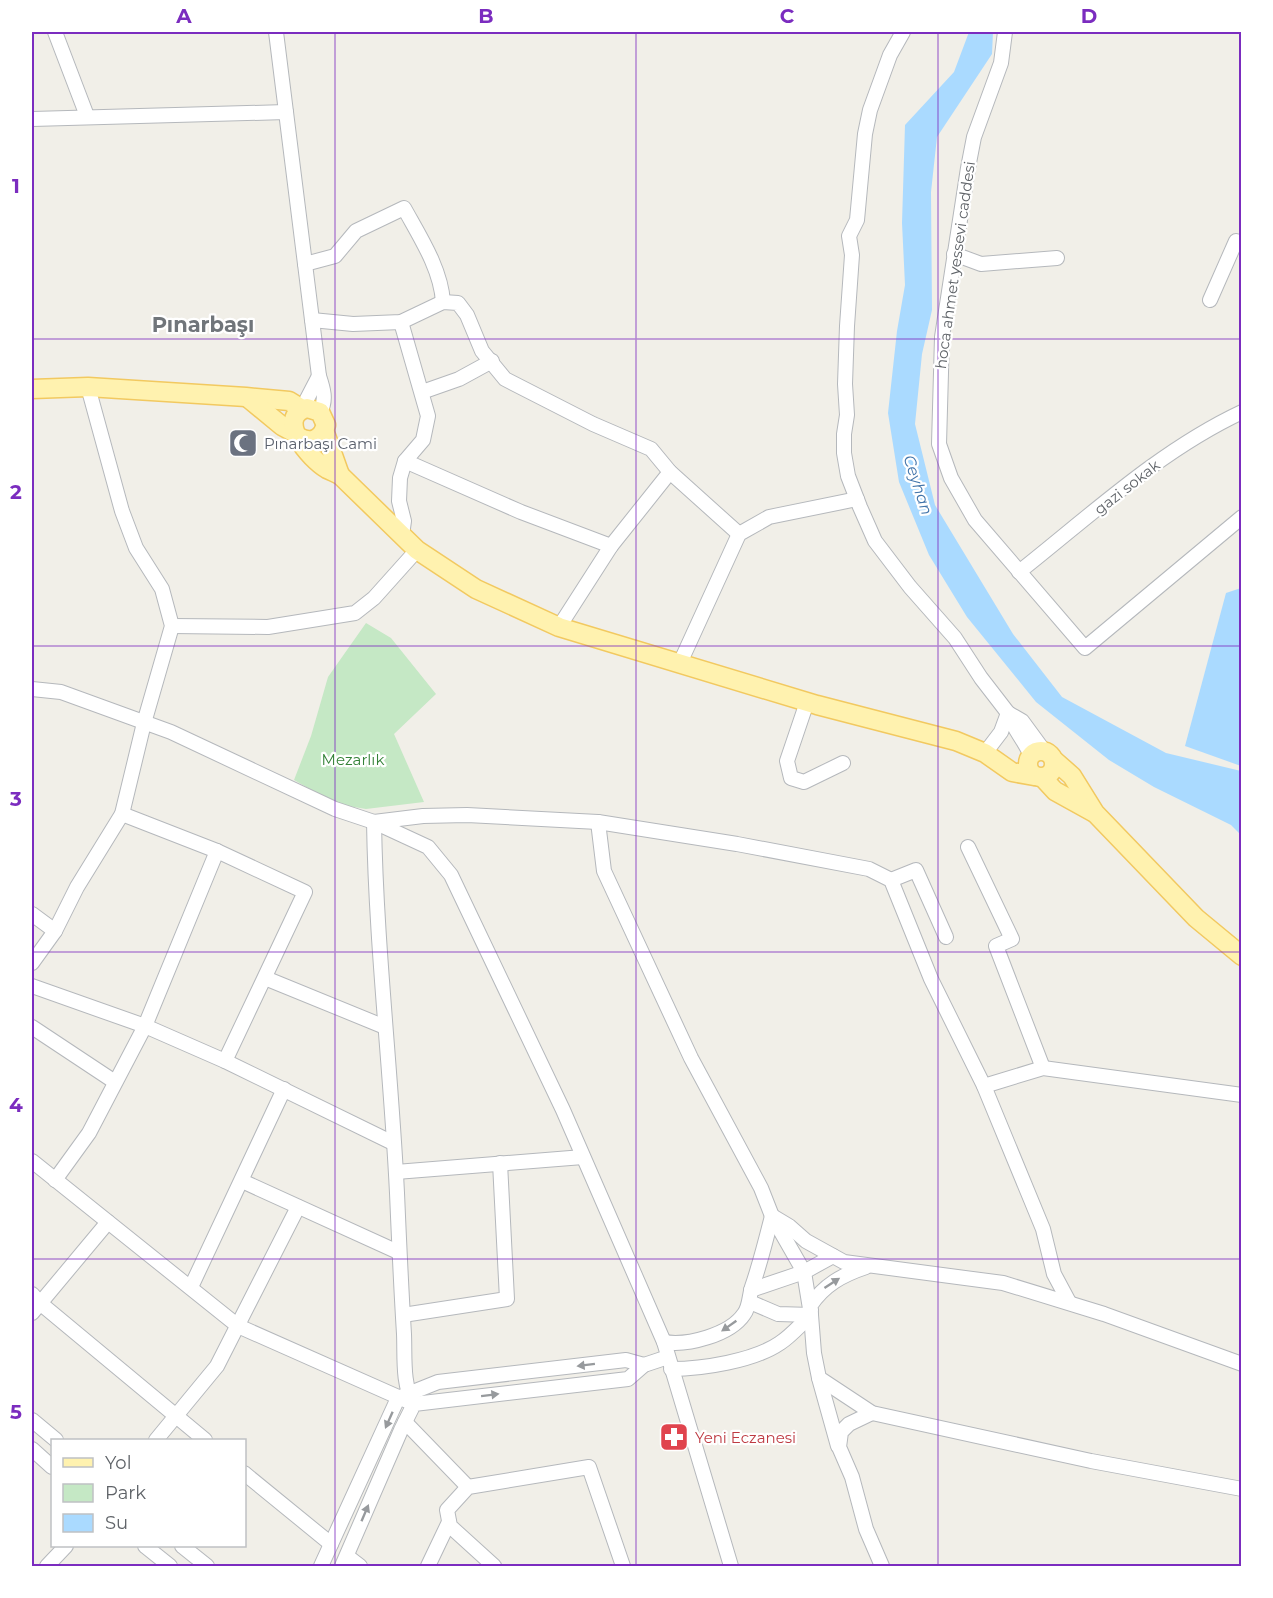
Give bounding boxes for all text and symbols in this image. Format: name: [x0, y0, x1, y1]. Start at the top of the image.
text: A: [175, 4, 192, 28]
text: B: [478, 4, 494, 28]
text: C: [780, 4, 795, 28]
text: D: [1081, 4, 1097, 28]
street label: hoca ahmet yessevi caddesi: [931, 160, 979, 370]
text: 1: [12, 174, 20, 198]
district label: Pınarbaşı: [152, 312, 254, 337]
mosque icon: Pınarbaşı Cami: [227, 427, 259, 459]
place label: Pınarbaşı Cami: [264, 434, 377, 453]
water label: Ceyhan: [899, 453, 937, 517]
street label: gazi sokak: [1090, 455, 1164, 519]
text: 2: [10, 480, 22, 504]
park label: Mezarlık: [322, 750, 384, 769]
text: 3: [9, 787, 22, 811]
text: 4: [9, 1093, 23, 1117]
one-way arrow: [824, 1278, 840, 1289]
one-way arrow: [721, 1320, 737, 1331]
one-way arrow: [577, 1360, 596, 1369]
one-way arrow: [480, 1390, 499, 1400]
text: 5: [10, 1400, 22, 1424]
one-way arrow: [384, 1411, 393, 1428]
pharmacy icon: Yeni Eczanesi: [658, 1421, 690, 1453]
place label: Yeni Eczanesi: [695, 1428, 796, 1447]
legend: [51, 1439, 246, 1547]
text: Yol: [105, 1452, 131, 1474]
text: Park: [105, 1482, 146, 1504]
one-way arrow: [360, 1503, 370, 1521]
text: Su: [105, 1512, 128, 1534]

